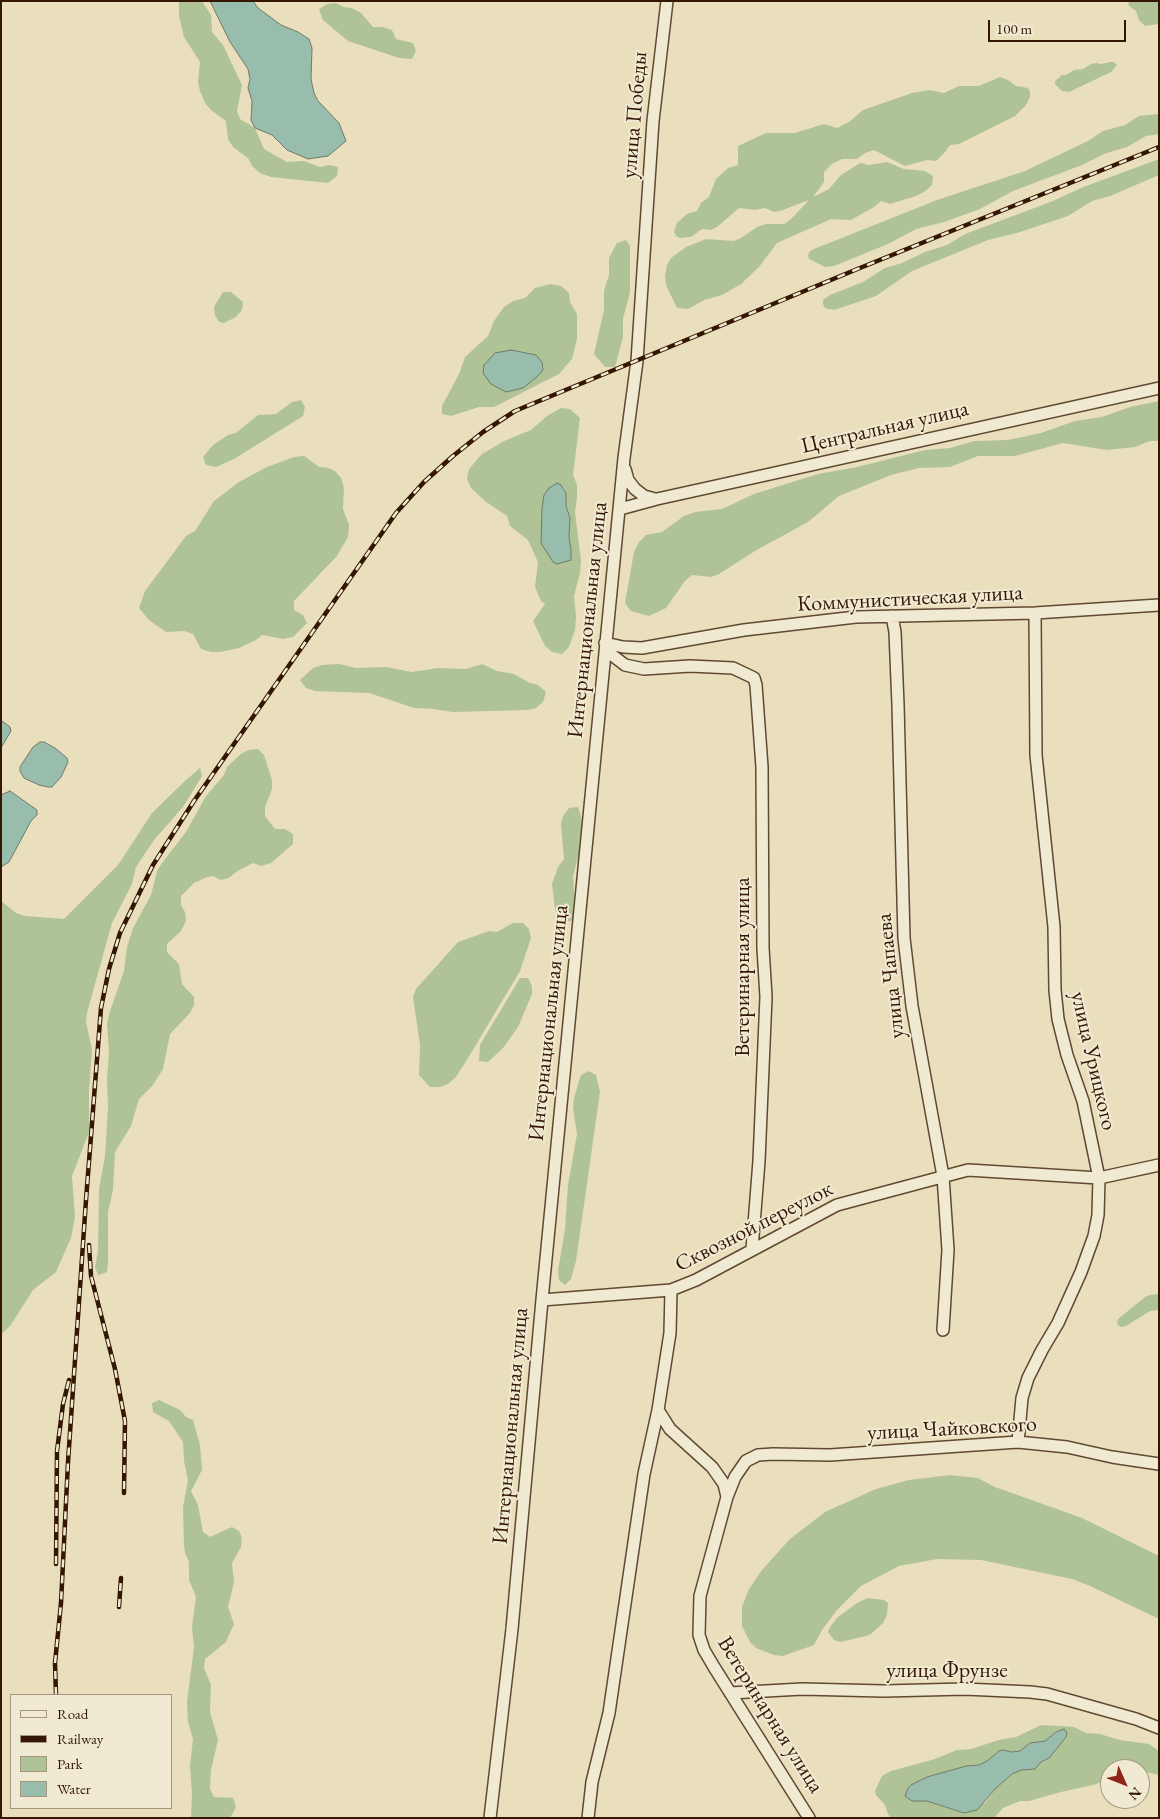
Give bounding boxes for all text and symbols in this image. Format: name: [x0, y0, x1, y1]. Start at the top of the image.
scale bar: [990, 10, 1128, 42]
text: 100 m: [996, 19, 1032, 38]
street label: улица Победы: [616, 50, 654, 180]
street label: Центральная улица: [799, 396, 971, 460]
street label: Интернациональная улица: [562, 501, 614, 739]
street label: Коммунистическая улица: [796, 580, 1024, 618]
street label: Ветеринарная улица: [730, 877, 756, 1057]
street label: Интернациональная улица: [523, 904, 575, 1142]
street label: улица Чапаева: [871, 912, 911, 1040]
street label: улица Урицкого: [1064, 989, 1122, 1133]
street label: Сквозной переулок: [671, 1176, 837, 1278]
street label: Интернациональная улица: [488, 1307, 534, 1545]
street label: улица Чайковского: [867, 1411, 1037, 1447]
street label: Ветеринарная улица: [711, 1632, 829, 1798]
street label: улица Фрунзе: [886, 1658, 1008, 1684]
legend: [10, 1694, 172, 1809]
text: Road: [57, 1704, 88, 1723]
text: Railway: [57, 1729, 103, 1748]
text: Park: [57, 1754, 83, 1773]
north arrow: [1100, 1759, 1150, 1809]
text: Water: [57, 1779, 91, 1798]
text: N: [1125, 1783, 1145, 1804]

